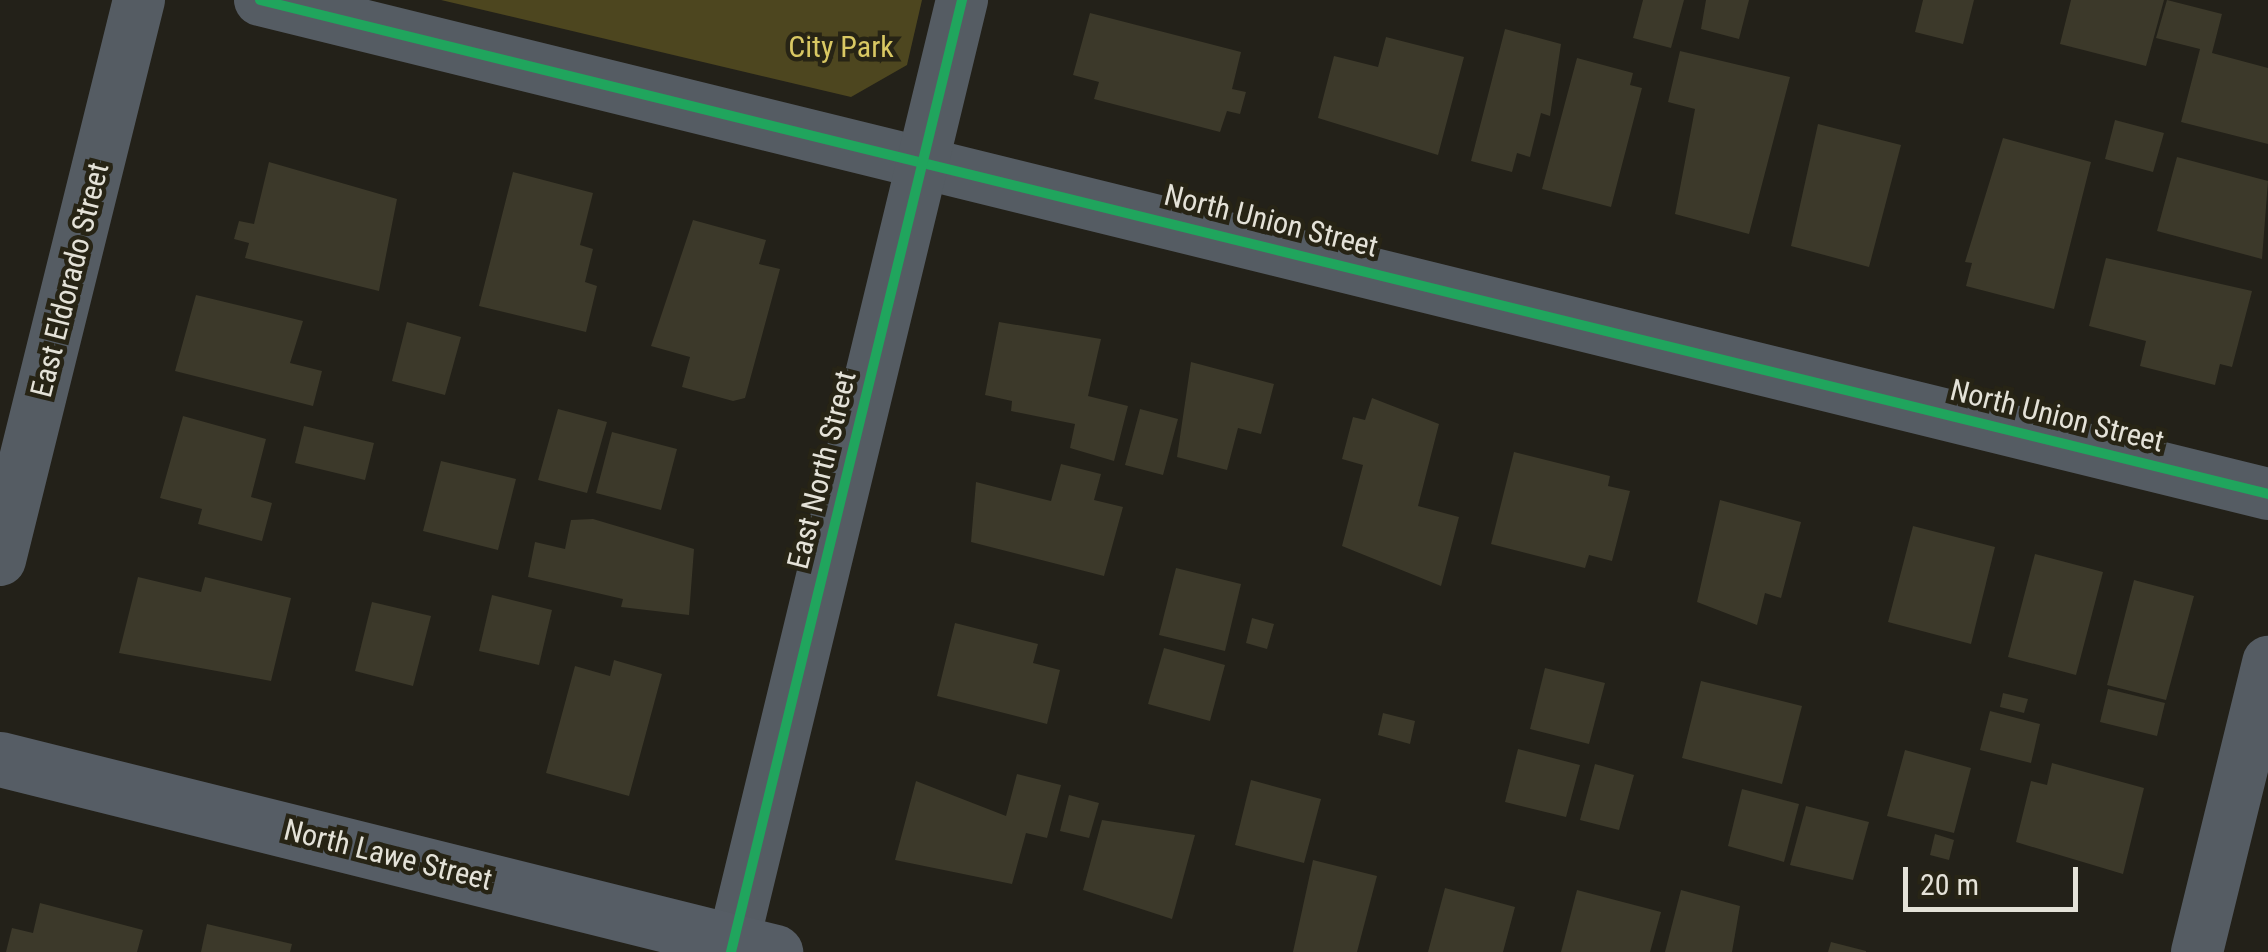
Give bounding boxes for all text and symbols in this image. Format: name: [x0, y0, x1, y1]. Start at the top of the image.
park label: City Park: [788, 29, 894, 65]
street label: East Eldorado Street: [23, 159, 117, 401]
street label: North Union Street: [1160, 177, 1382, 265]
street label: East North Street: [780, 367, 864, 573]
street label: North Union Street: [1946, 372, 2168, 460]
street label: North Lawe Street: [280, 812, 496, 898]
scale bar: [1908, 847, 2083, 909]
text: 20 m: [1920, 867, 1979, 902]

